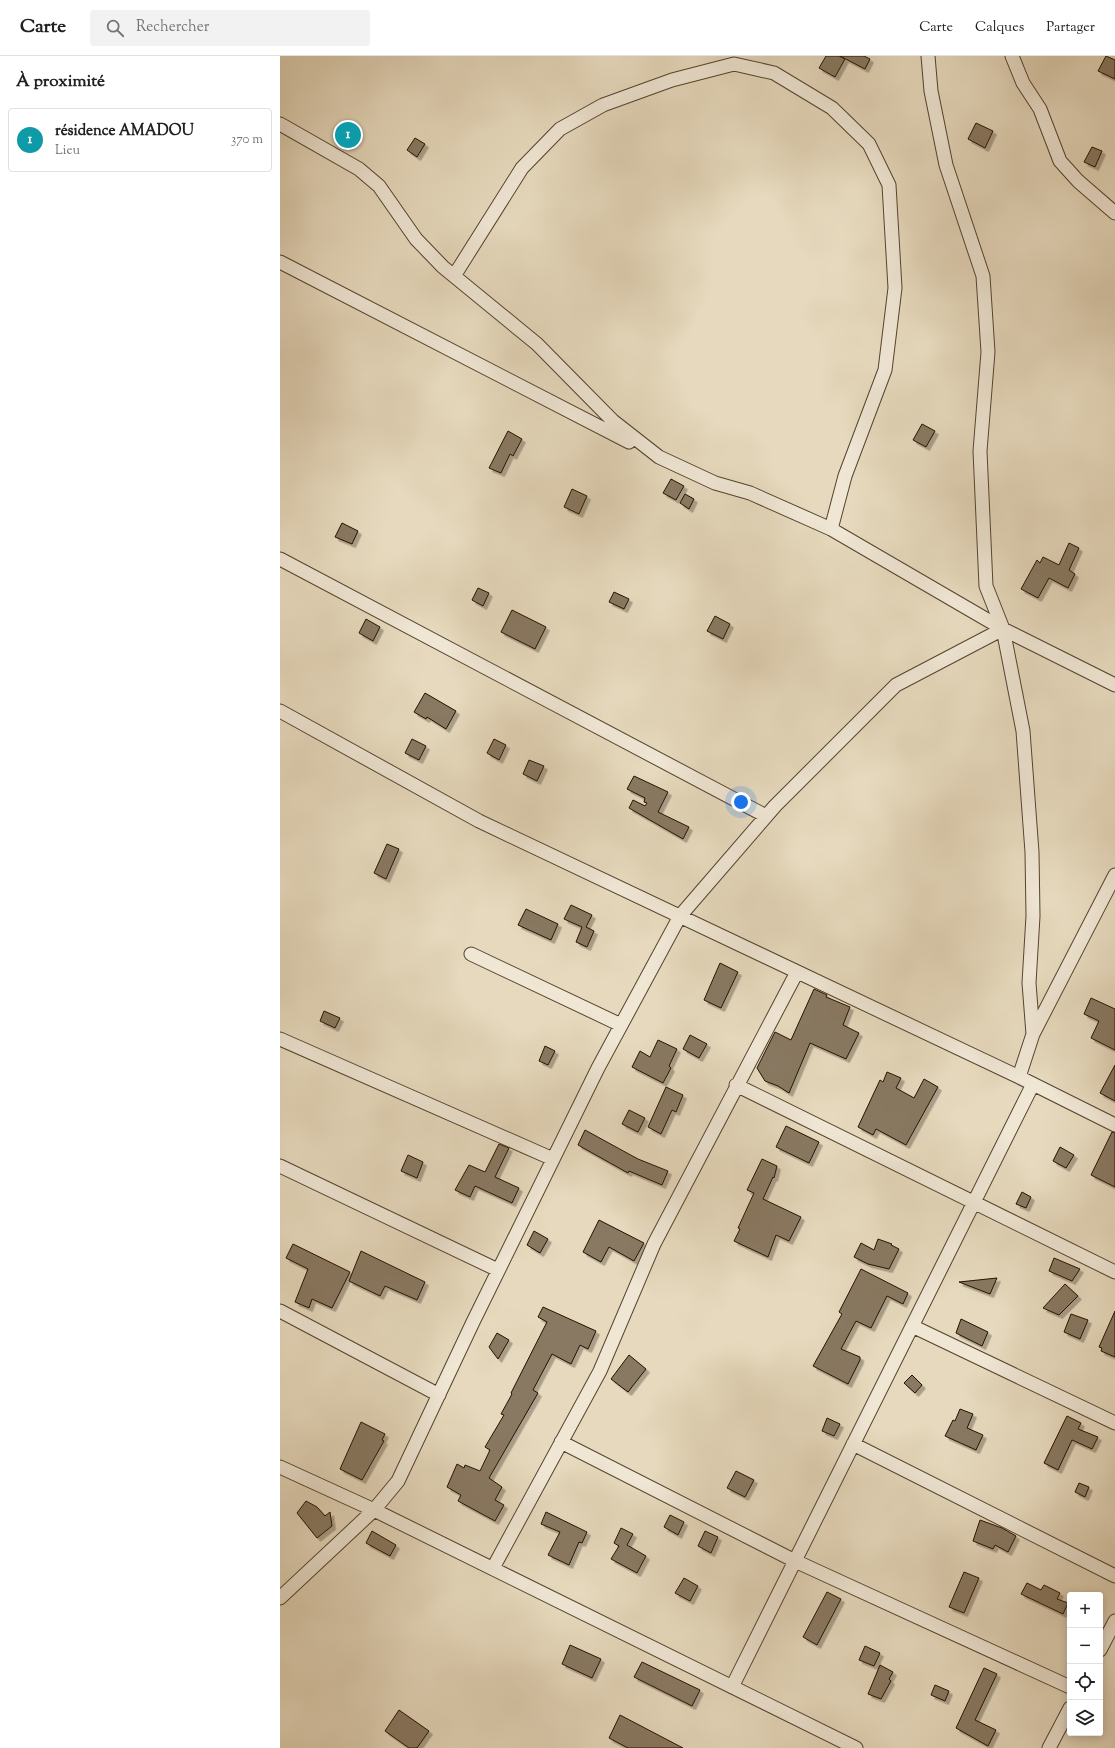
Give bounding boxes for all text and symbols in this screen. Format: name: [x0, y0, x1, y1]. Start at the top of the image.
search box: [90, 10, 370, 46]
text: Carte: [20, 14, 66, 41]
icon: search: [104, 17, 126, 39]
text: Rechercher: [136, 17, 209, 38]
text: Carte: [919, 18, 953, 38]
text: Calques: [975, 18, 1024, 38]
text: Partager: [1046, 18, 1095, 38]
text: À proximité: [16, 70, 105, 94]
pin: 1: [335, 120, 361, 150]
text: résidence AMADOU: [55, 121, 194, 142]
text: 1: [28, 131, 32, 149]
text: 370 m: [231, 131, 263, 149]
text: Lieu: [55, 142, 80, 160]
your location: [731, 792, 751, 812]
map controls: [1067, 1592, 1103, 1736]
button: +: [1067, 1592, 1103, 1628]
button: −: [1067, 1628, 1103, 1664]
button: locate: [1067, 1664, 1103, 1700]
button: layers: [1067, 1700, 1103, 1736]

